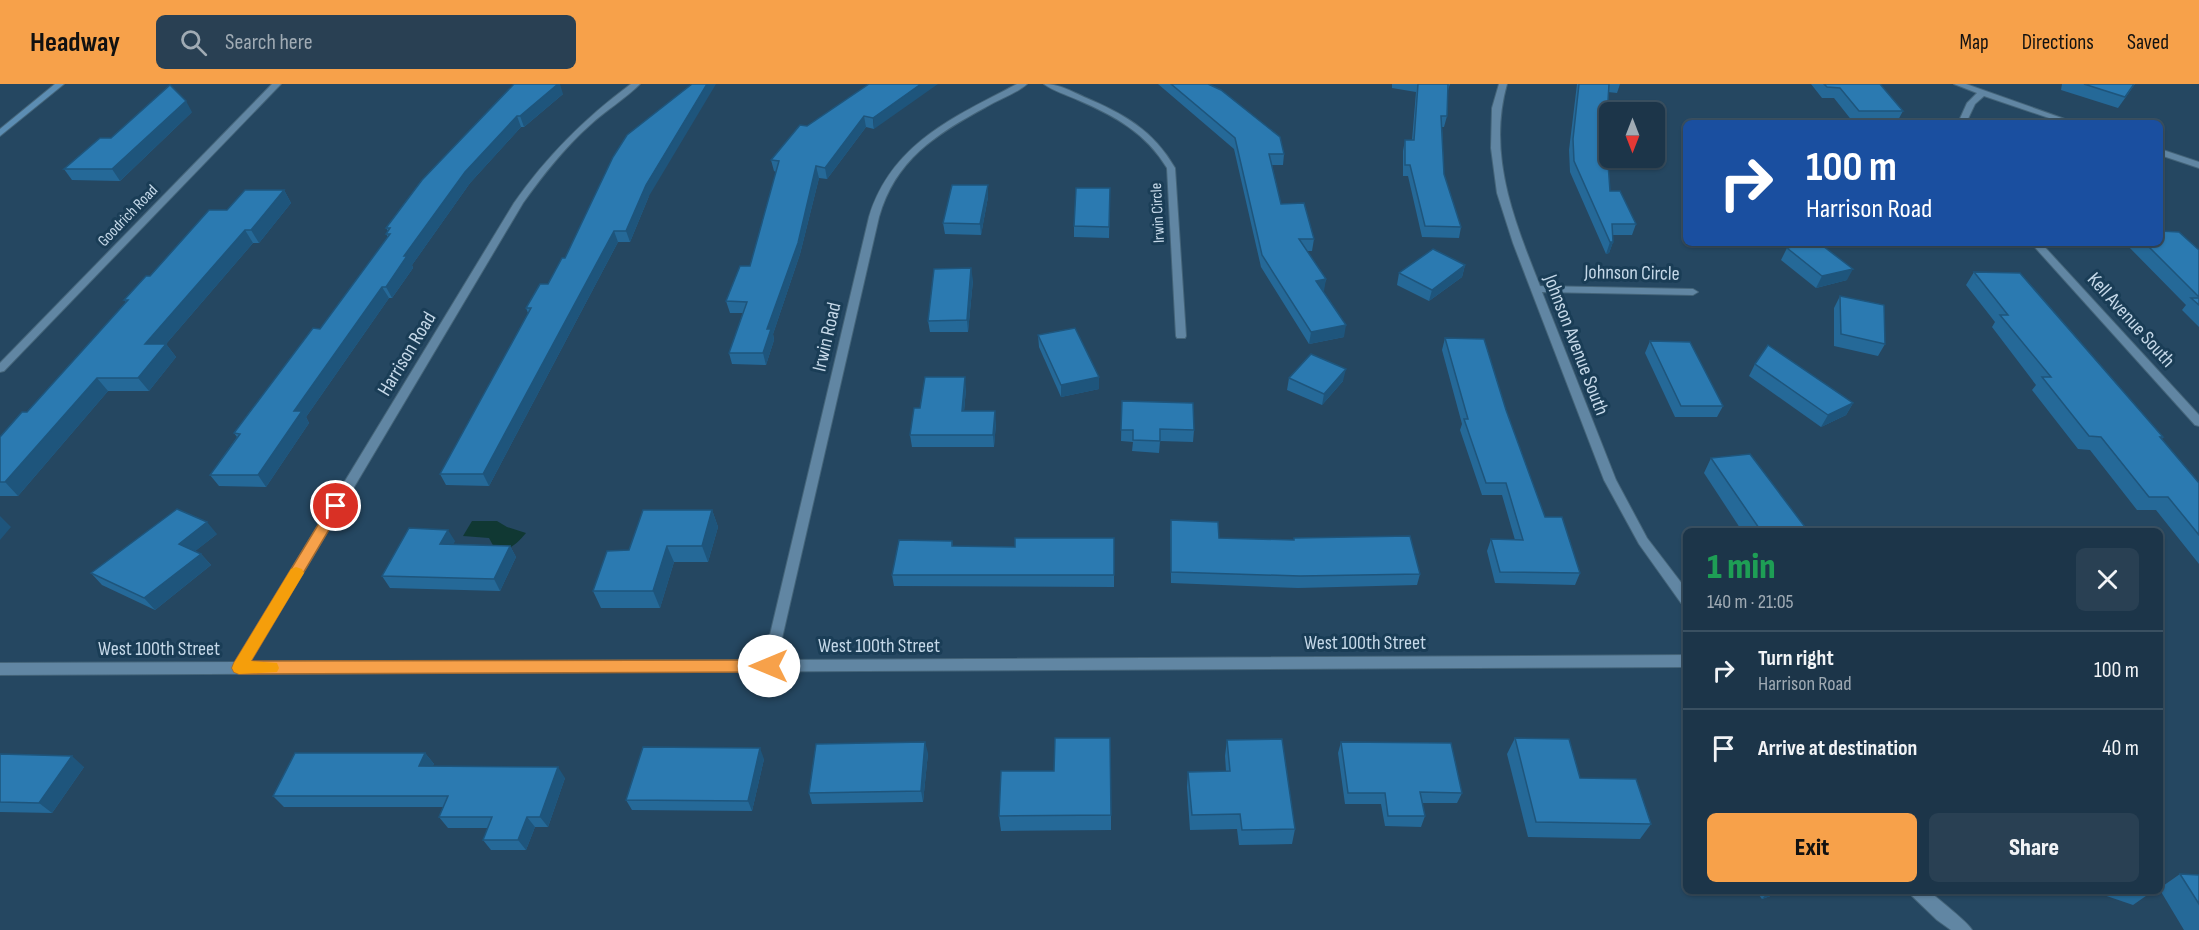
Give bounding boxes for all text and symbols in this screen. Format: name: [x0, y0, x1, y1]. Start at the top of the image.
search box: [156, 15, 576, 69]
text: Headway: [30, 26, 120, 59]
icon: search: [177, 26, 210, 59]
text: Search here: [225, 29, 312, 56]
text: Map: [1959, 30, 1989, 55]
text: Directions: [2022, 30, 2094, 55]
text: Saved: [2127, 30, 2169, 55]
north arrow: [1599, 102, 1665, 168]
map controls: [1599, 102, 1665, 168]
text: 100 m: [1806, 142, 1897, 193]
icon: right: [1707, 144, 1785, 222]
street label: Goodrich Road: [94, 181, 162, 251]
street label: Irwin Circle: [1147, 182, 1169, 244]
text: Harrison Road: [1806, 193, 1932, 225]
street label: Johnson Circle: [1583, 260, 1680, 286]
street label: Kell Avenue South: [2082, 268, 2180, 372]
street label: Johnson Avenue South: [1538, 270, 1614, 419]
street label: Irwin Road: [807, 300, 847, 374]
street label: Harrison Road: [373, 308, 441, 400]
pin: [310, 480, 361, 531]
icon: arrive: [319, 489, 352, 522]
text: 1 min: [1707, 546, 1775, 589]
button: close: [2076, 548, 2139, 611]
text: 140 m · 21:05: [1707, 590, 1794, 614]
street label: West 100th Street: [1304, 631, 1426, 655]
position arrow: [737, 634, 801, 698]
street label: West 100th Street: [818, 634, 940, 658]
street label: West 100th Street: [98, 637, 220, 661]
text: Turn right: [1758, 645, 1834, 672]
icon: right: [1707, 654, 1740, 687]
text: 100 m: [2094, 657, 2139, 684]
text: Harrison Road: [1758, 672, 1852, 696]
icon: arrive: [1707, 732, 1740, 765]
text: Arrive at destination: [1758, 735, 1917, 762]
text: 40 m: [2102, 735, 2139, 762]
button: Exit: [1707, 813, 1917, 882]
button: Share: [1929, 813, 2139, 882]

